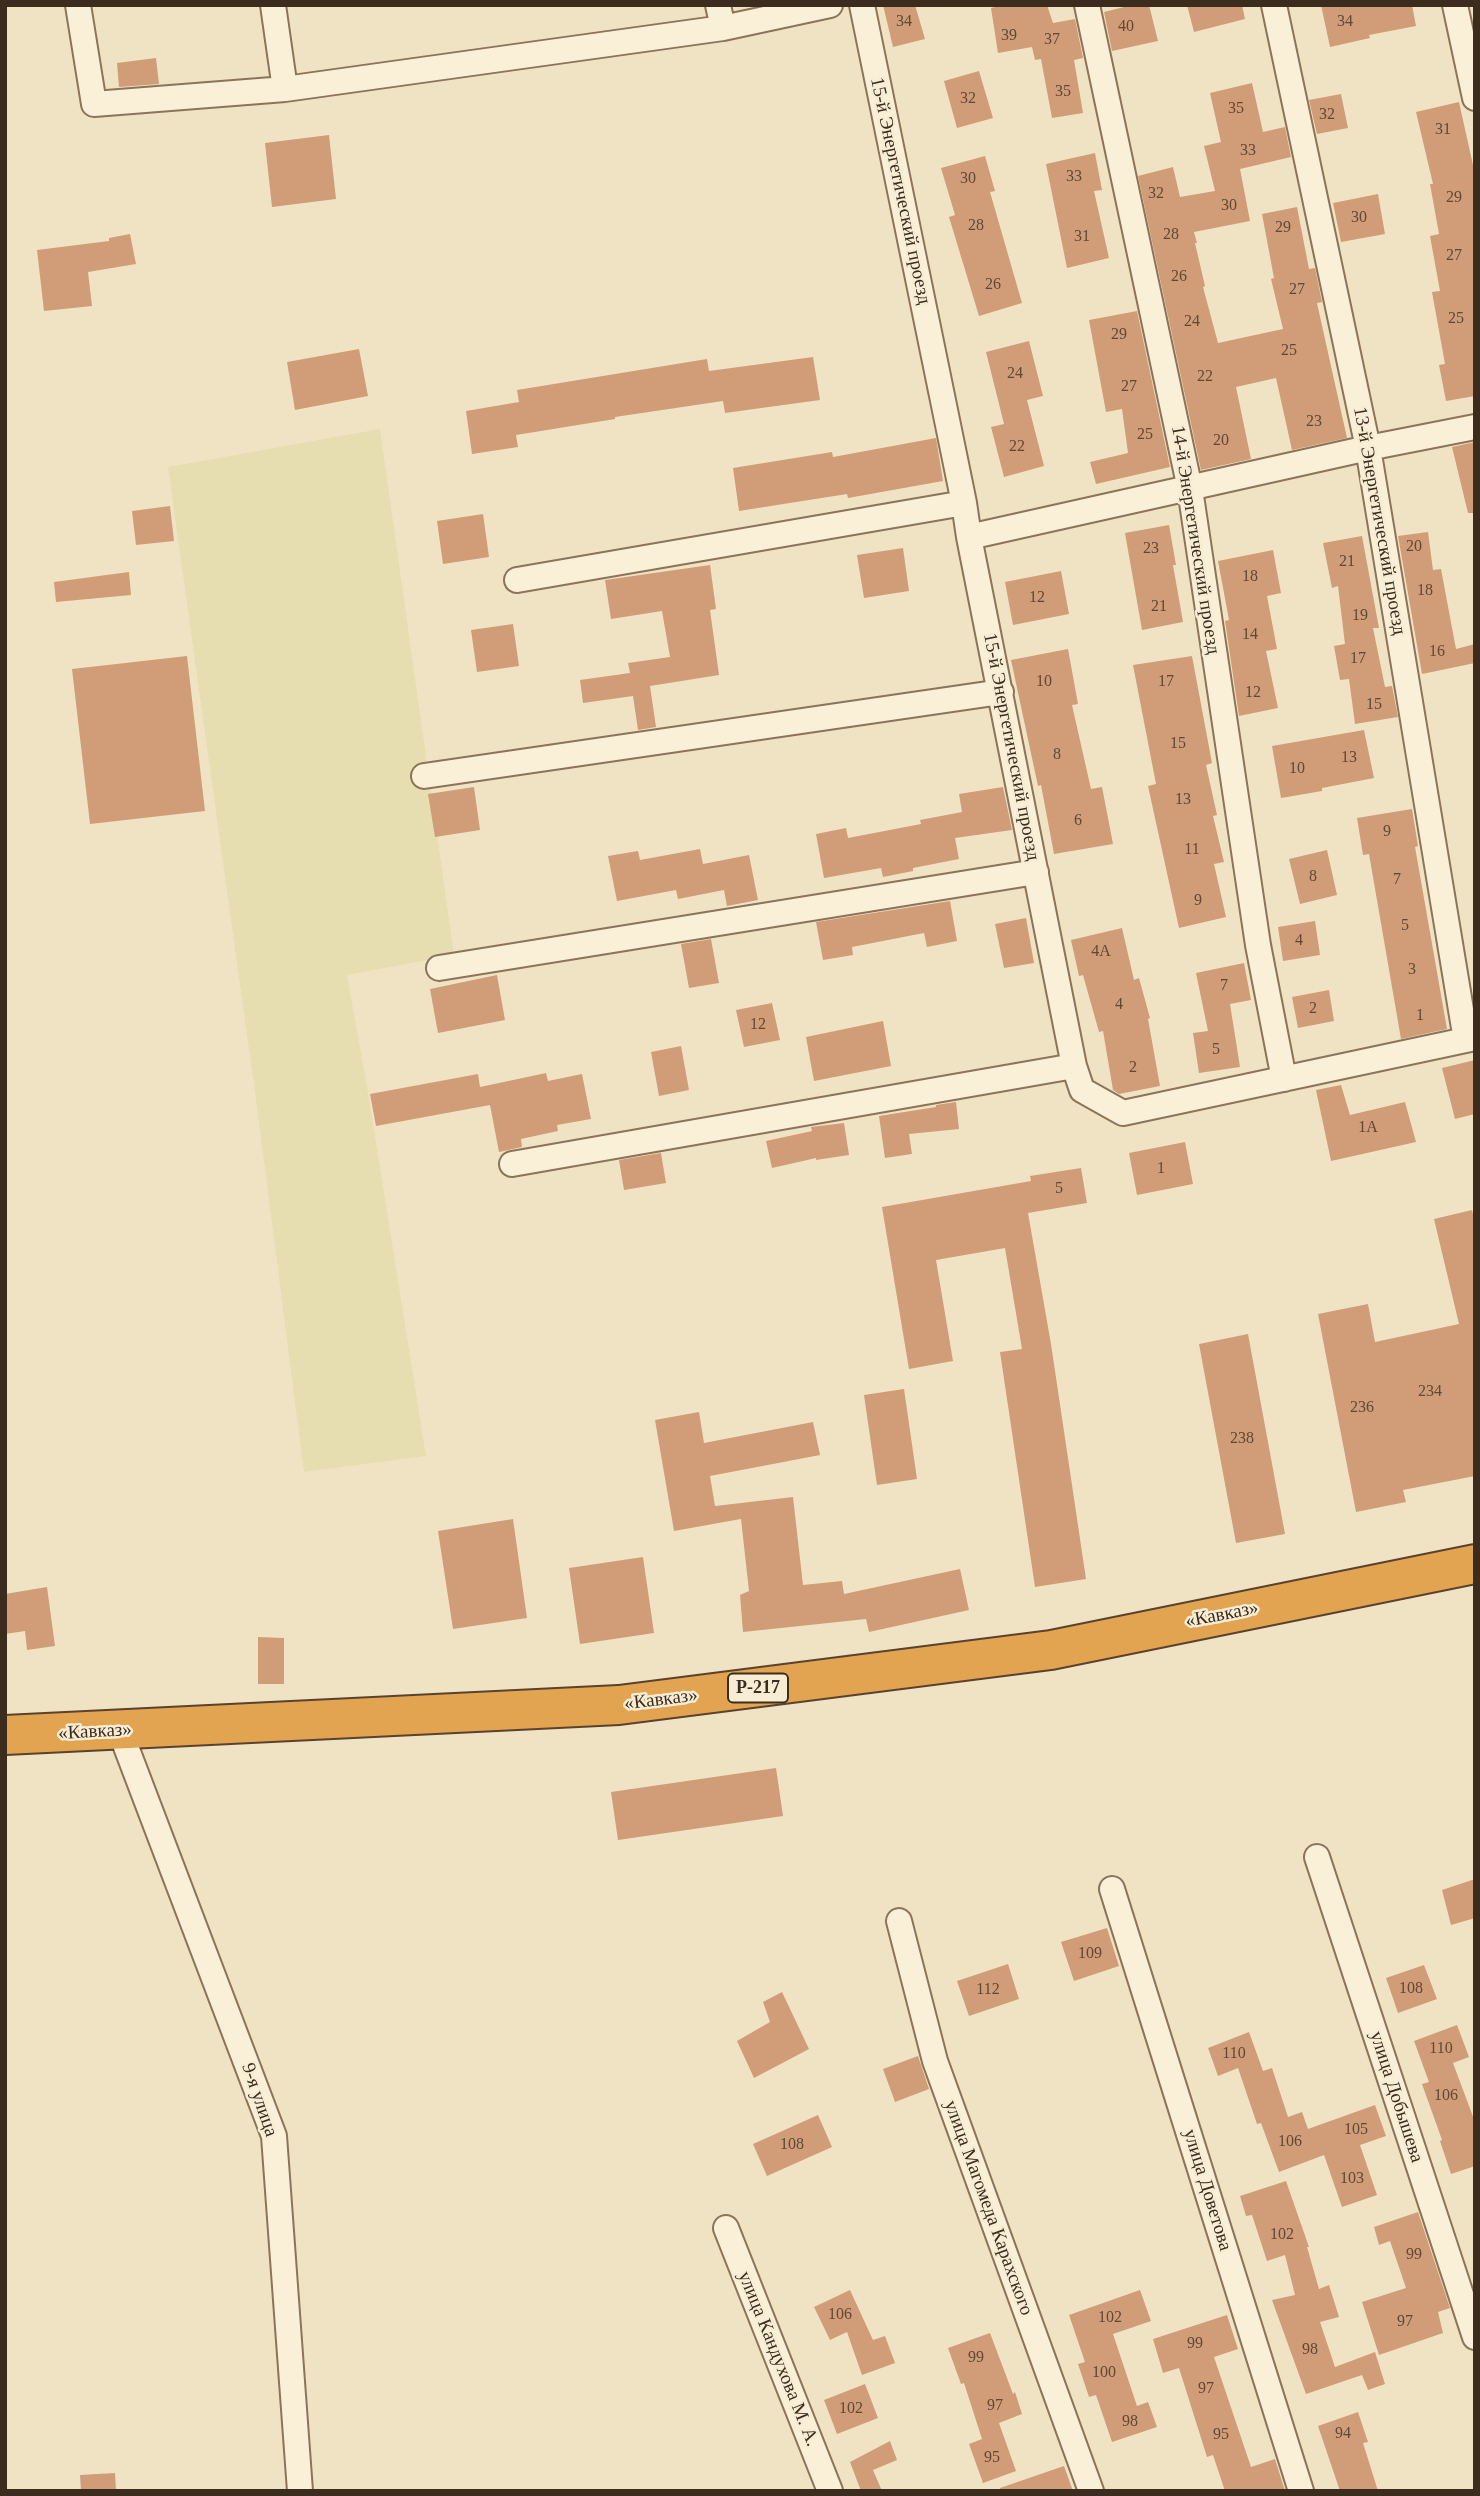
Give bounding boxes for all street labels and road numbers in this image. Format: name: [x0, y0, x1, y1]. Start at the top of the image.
street label: 15-й Энергетический проезд: [865, 75, 935, 307]
street label: 13-й Энергетический проезд: [1348, 405, 1410, 637]
street label: 14-й Энергетический проезд: [1166, 424, 1224, 656]
street label: 15-й Энергетический проезд: [978, 631, 1044, 863]
street label: «Кавказ»: [1184, 1597, 1260, 1633]
road number: Р-217: [728, 1674, 788, 1702]
street label: «Кавказ»: [623, 1684, 699, 1716]
street label: «Кавказ»: [58, 1719, 132, 1745]
street label: улица Добышева: [1364, 2028, 1428, 2166]
street label: 9-я улица: [236, 2060, 282, 2140]
street label: улица Магомеда Карахского: [938, 2097, 1038, 2319]
street label: улица Доветова: [1178, 2126, 1236, 2254]
street label: улица Кандухова М. А.: [732, 2268, 824, 2450]

